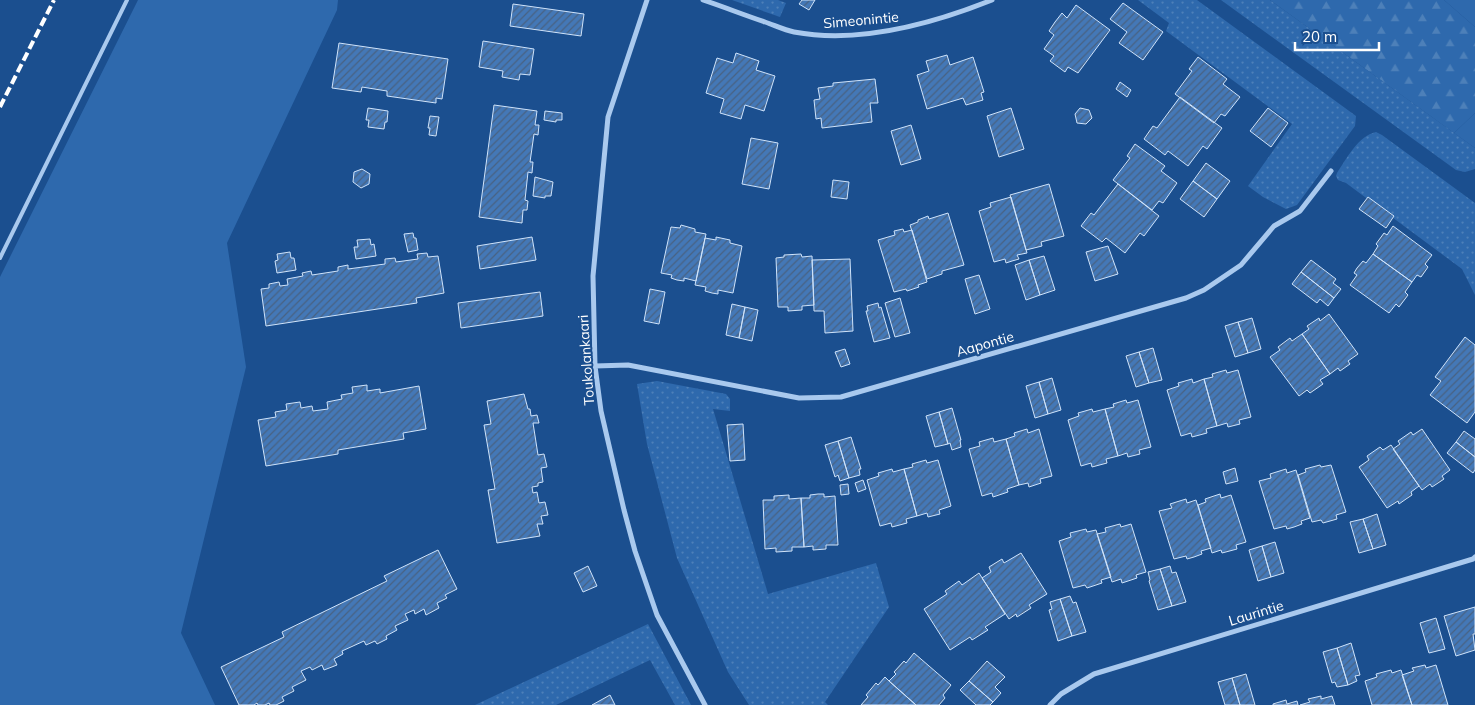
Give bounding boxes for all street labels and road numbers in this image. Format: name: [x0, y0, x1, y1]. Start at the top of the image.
street label: Simeonintie: [823, 8, 899, 32]
street label: Toukolankaari: [574, 314, 598, 406]
street label: Aapontie: [954, 327, 1016, 361]
street label: Laurintie: [1226, 596, 1286, 630]

